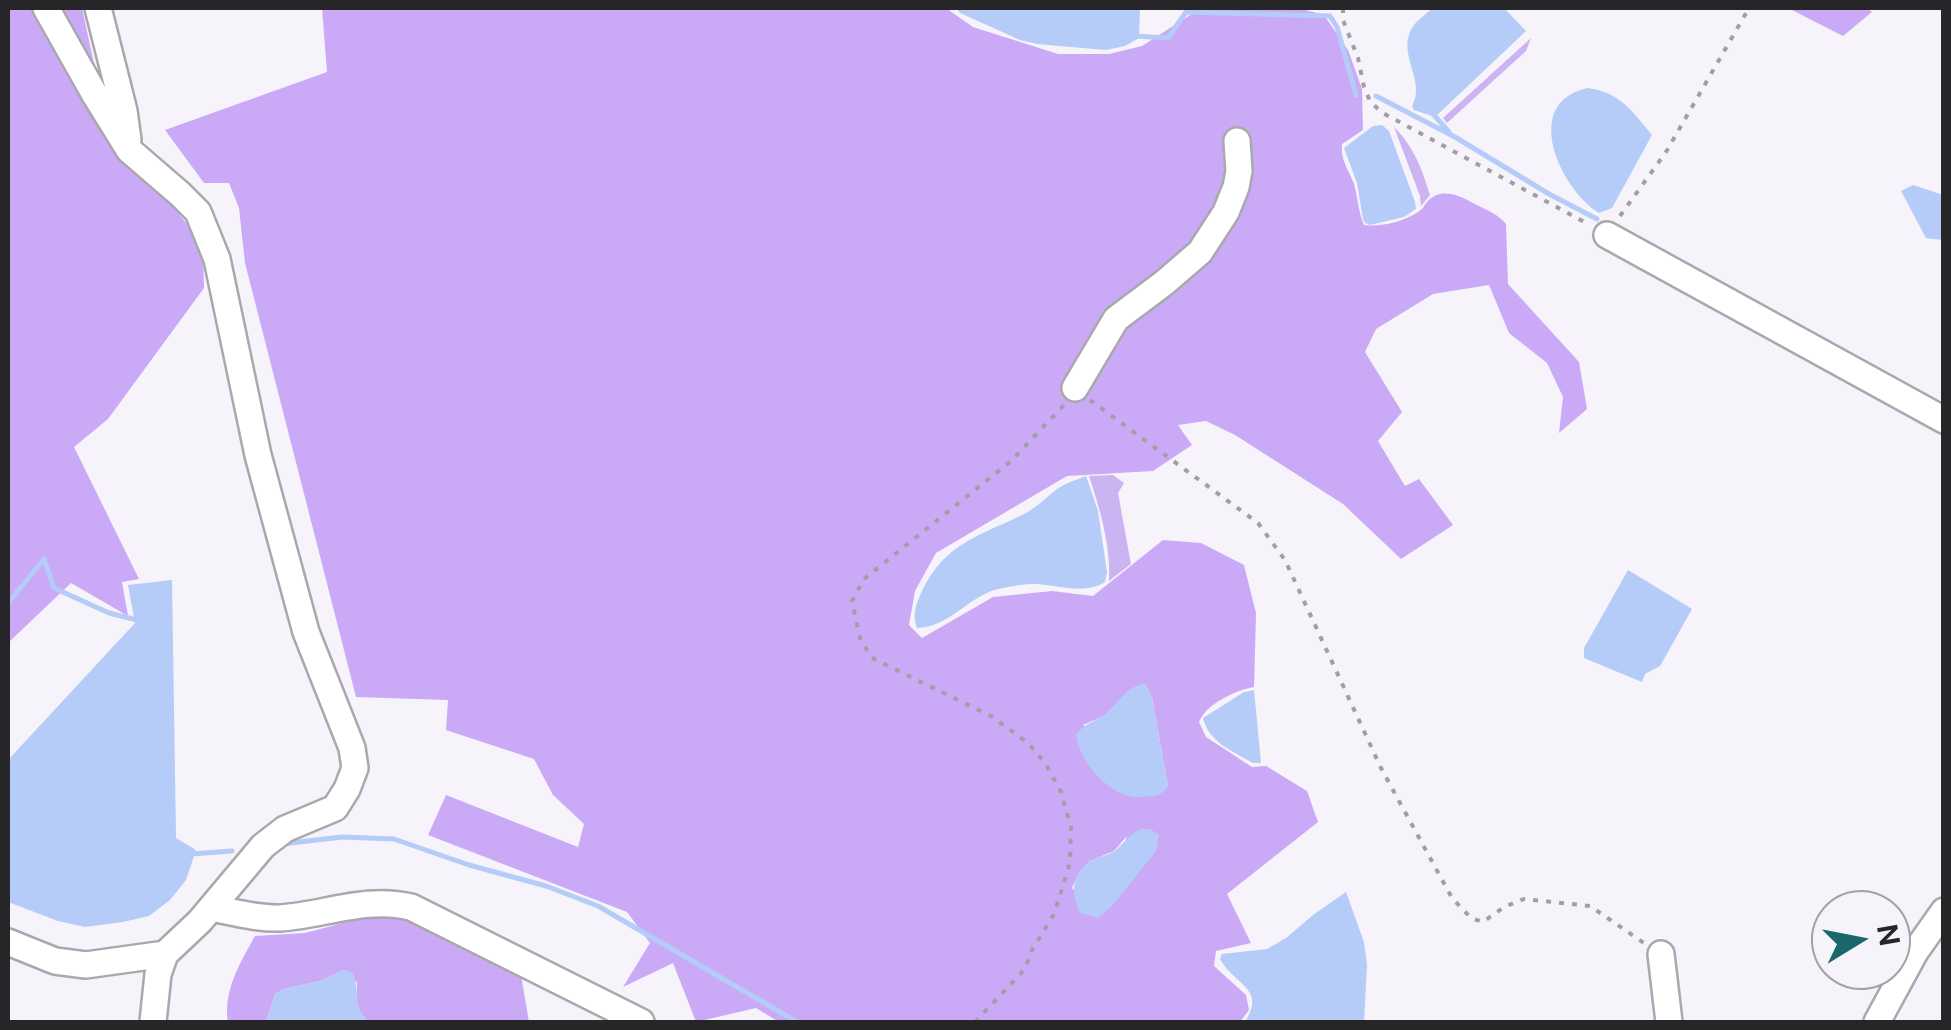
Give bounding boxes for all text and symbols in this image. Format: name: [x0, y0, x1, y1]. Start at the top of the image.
north arrow: [1811, 890, 1911, 990]
text: N: [1871, 921, 1907, 949]

